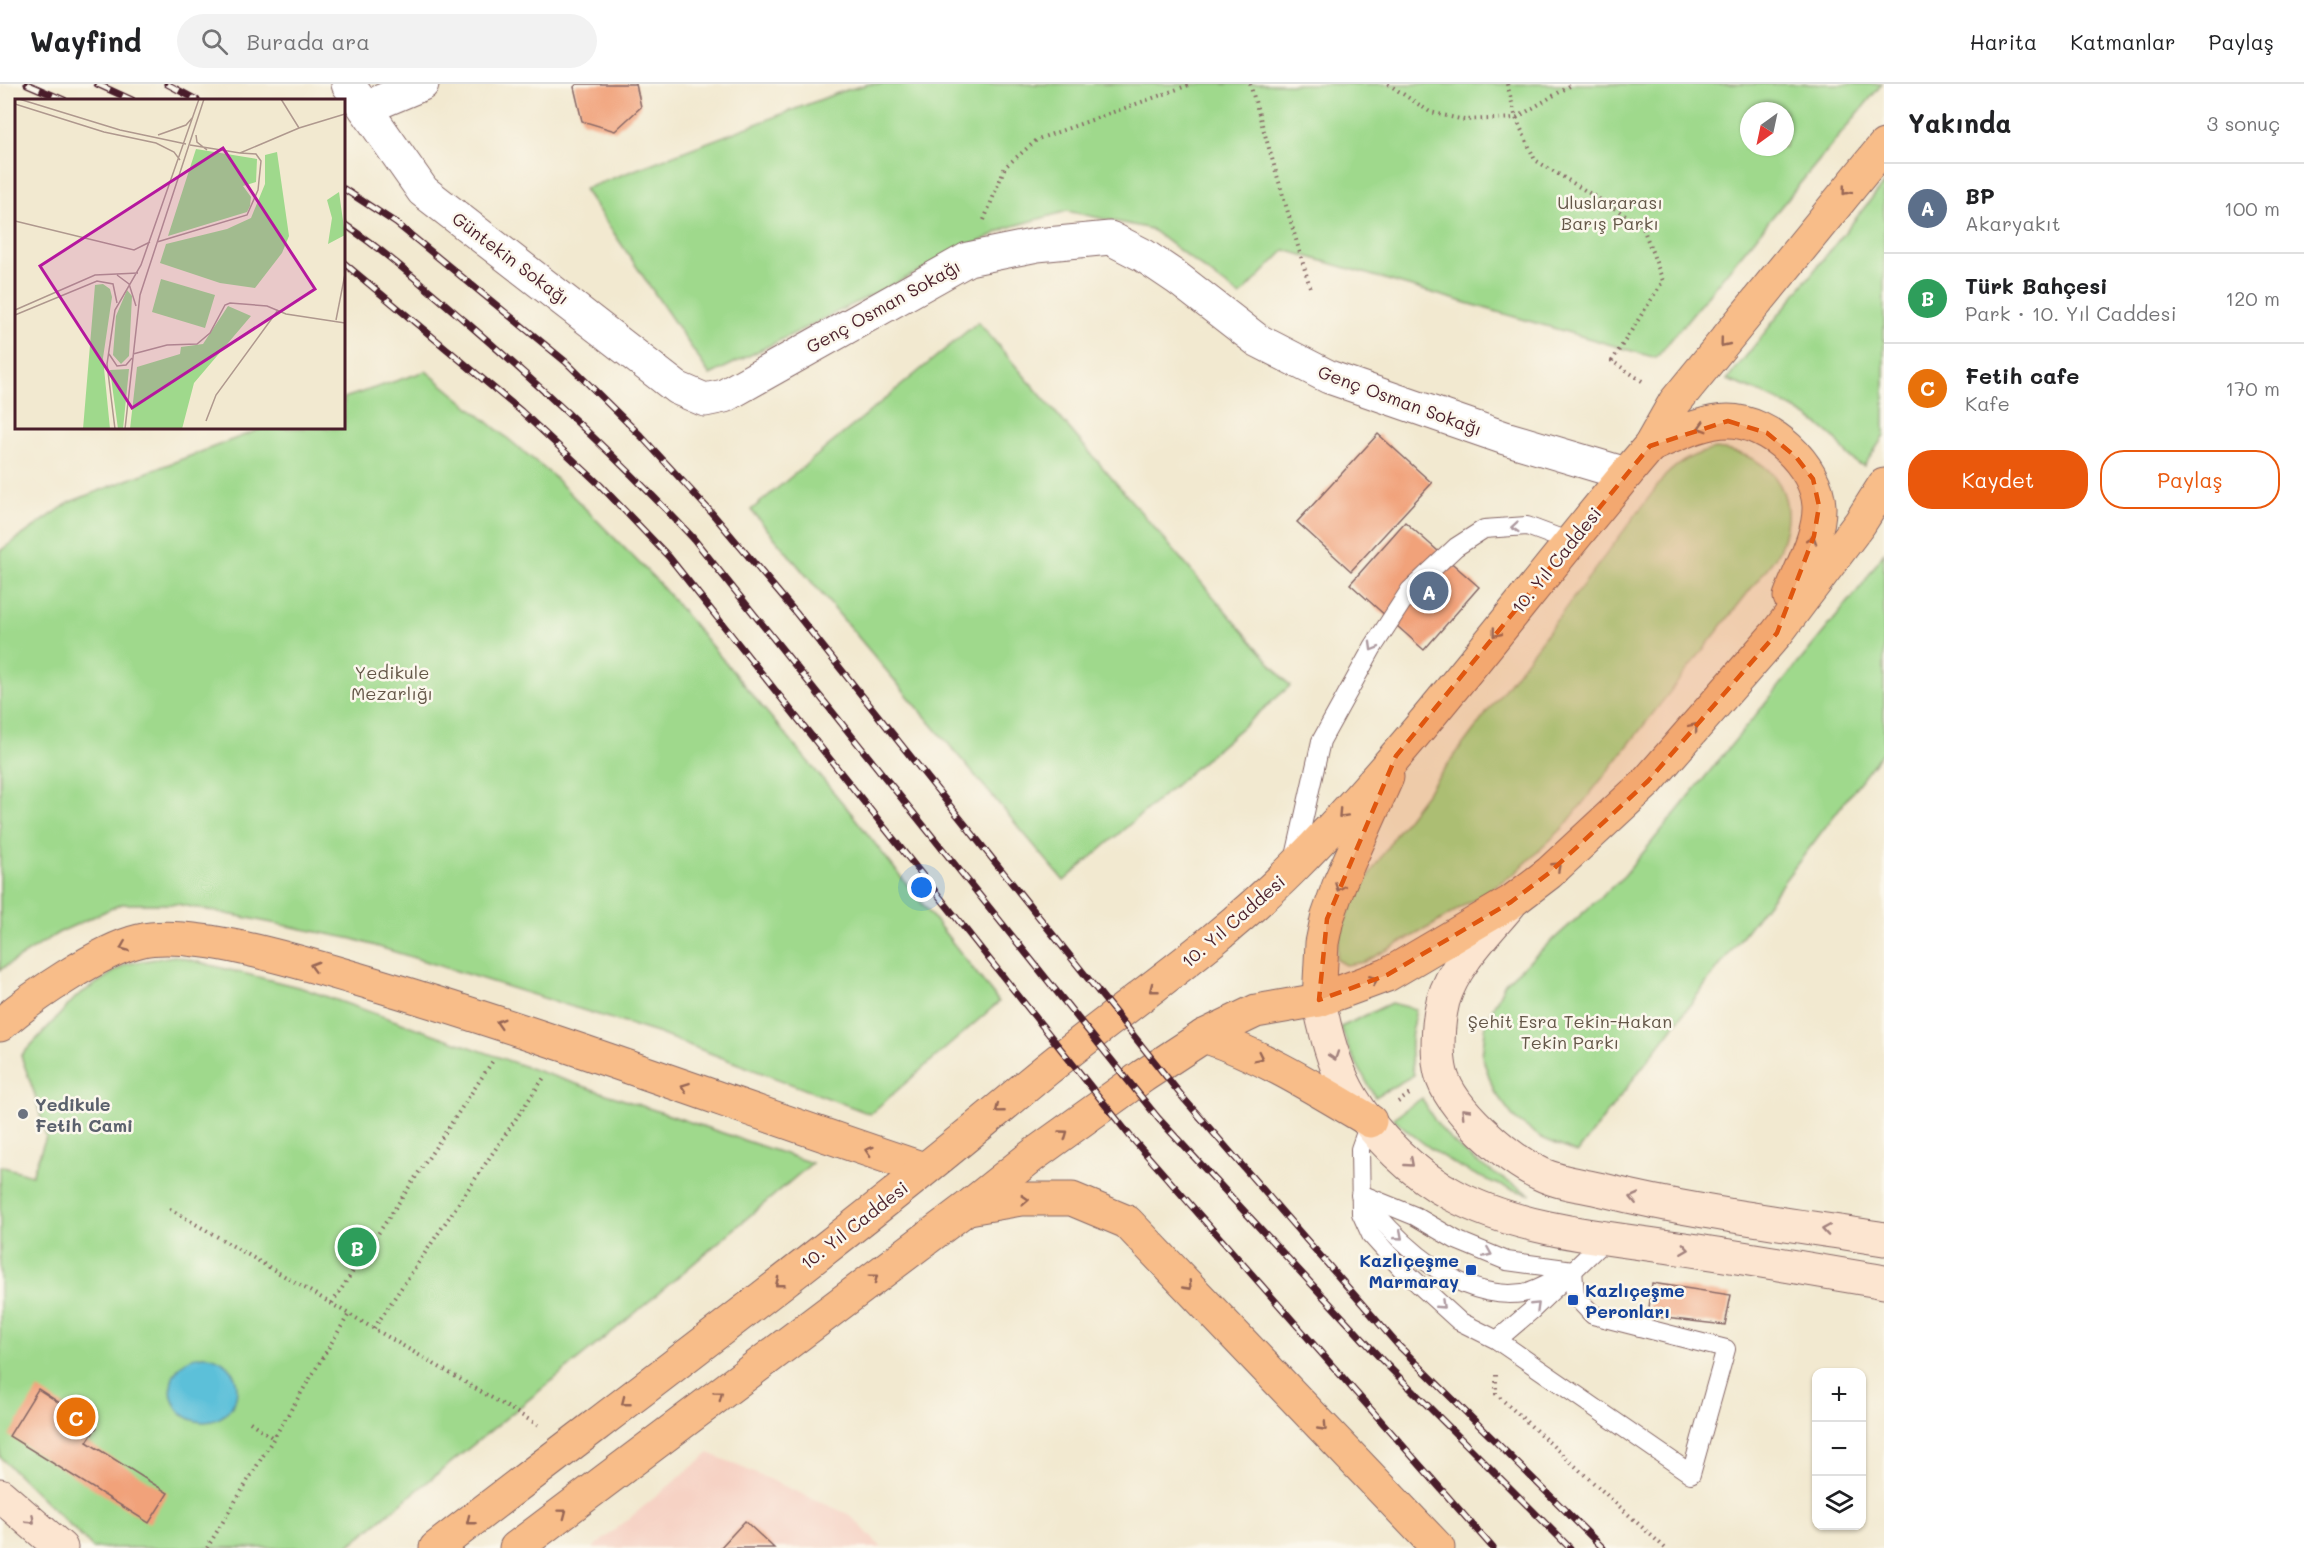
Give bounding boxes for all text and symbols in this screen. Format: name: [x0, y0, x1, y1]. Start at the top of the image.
search box: [177, 14, 597, 68]
text: Wayfind: [30, 23, 141, 59]
icon: search: [198, 25, 231, 58]
text: Burada ara: [246, 27, 370, 56]
text: Harita: [1970, 28, 2037, 55]
text: Katmanlar: [2070, 28, 2176, 55]
text: Paylaş: [2209, 28, 2274, 55]
inset map: [15, 99, 345, 429]
north arrow: [1740, 102, 1794, 156]
text: Yakında: [1908, 106, 2011, 140]
text: 3 sonuç: [2207, 110, 2280, 136]
text: BP: [1965, 181, 1995, 210]
one-way arrow: [1843, 184, 1854, 195]
park label: Uluslararası Barış Parkı: [1557, 190, 1663, 235]
text: A: [1921, 195, 1934, 221]
text: 100 m: [2224, 195, 2280, 221]
street label: Güntekin Sokağı: [448, 206, 574, 310]
text: Akaryakıt: [1965, 210, 2061, 236]
street label: Genç Osman Sokağı: [802, 254, 964, 358]
text: Türk Bahçesi: [1965, 271, 2108, 300]
text: B: [1921, 285, 1934, 311]
text: 120 m: [2225, 285, 2280, 311]
text: Park · 10. Yıl Caddesi: [1965, 300, 2177, 326]
one-way arrow: [1720, 336, 1731, 347]
street label: Genç Osman Sokağı: [1315, 359, 1485, 441]
text: Fetih cafe: [1965, 361, 2079, 390]
text: C: [1920, 375, 1935, 401]
text: 170 m: [2225, 375, 2280, 401]
text: Kafe: [1965, 390, 2010, 416]
one-way arrow: [1697, 420, 1708, 432]
button: Kaydet: [1908, 450, 2088, 509]
button: Paylaş: [2100, 450, 2280, 509]
street label: 10. Yıl Caddesi: [1506, 502, 1606, 618]
one-way arrow: [1510, 520, 1519, 533]
one-way arrow: [1805, 534, 1817, 545]
pin: A: [1410, 568, 1448, 614]
one-way arrow: [1493, 626, 1504, 637]
one-way arrow: [1369, 641, 1381, 651]
park label: Yedikule Mezarlığı: [351, 660, 433, 705]
one-way arrow: [1686, 723, 1697, 734]
one-way arrow: [1338, 808, 1349, 818]
one-way arrow: [1551, 862, 1561, 873]
street label: 10. Yıl Caddesi: [1176, 869, 1290, 973]
your location: [907, 873, 936, 902]
one-way arrow: [1334, 880, 1346, 891]
one-way arrow: [119, 940, 130, 952]
one-way arrow: [309, 961, 320, 973]
one-way arrow: [1368, 975, 1379, 988]
one-way arrow: [1149, 982, 1160, 993]
park label: Şehit Esra Tekin-Hakan Tekin Parkı: [1468, 1009, 1672, 1054]
one-way arrow: [495, 1018, 506, 1030]
one-way arrow: [1252, 1049, 1263, 1061]
one-way arrow: [1327, 1050, 1340, 1061]
one-way arrow: [680, 1082, 691, 1094]
place label: Yedikule Fetih Cami: [35, 1092, 133, 1137]
one-way arrow: [995, 1102, 1006, 1113]
marker: Yedikule Fetih Cami: [16, 1107, 30, 1121]
one-way arrow: [1461, 1108, 1472, 1118]
one-way arrow: [1057, 1130, 1068, 1141]
one-way arrow: [864, 1145, 875, 1158]
one-way arrow: [1403, 1156, 1414, 1167]
street label: 10. Yıl Caddesi: [795, 1175, 913, 1275]
one-way arrow: [1629, 1192, 1639, 1205]
one-way arrow: [1021, 1193, 1030, 1206]
pin: B: [338, 1224, 376, 1270]
one-way arrow: [1822, 1224, 1831, 1236]
one-way arrow: [1392, 1229, 1403, 1240]
one-way arrow: [1681, 1243, 1690, 1255]
one-way arrow: [1482, 1246, 1493, 1258]
place label: Kazlıçeşme Marmaray: [1359, 1248, 1459, 1293]
marker: Kazlıçeşme Marmaray: [1464, 1263, 1478, 1277]
one-way arrow: [868, 1274, 879, 1285]
one-way arrow: [775, 1276, 786, 1287]
one-way arrow: [1181, 1278, 1192, 1289]
place label: Kazlıçeşme Peronları: [1585, 1278, 1685, 1323]
marker: Kazlıçeşme Peronları: [1566, 1293, 1580, 1307]
one-way arrow: [1434, 1298, 1445, 1309]
one-way arrow: [1529, 1303, 1540, 1314]
map controls: [1812, 1368, 1866, 1530]
button: +: [1812, 1368, 1866, 1422]
one-way arrow: [712, 1392, 723, 1403]
pin: C: [56, 1394, 96, 1440]
one-way arrow: [620, 1395, 631, 1406]
one-way arrow: [1316, 1420, 1327, 1430]
button: −: [1812, 1422, 1866, 1476]
button: layers: [1812, 1476, 1866, 1530]
one-way arrow: [556, 1509, 567, 1520]
one-way arrow: [24, 1513, 35, 1524]
one-way arrow: [466, 1514, 477, 1525]

